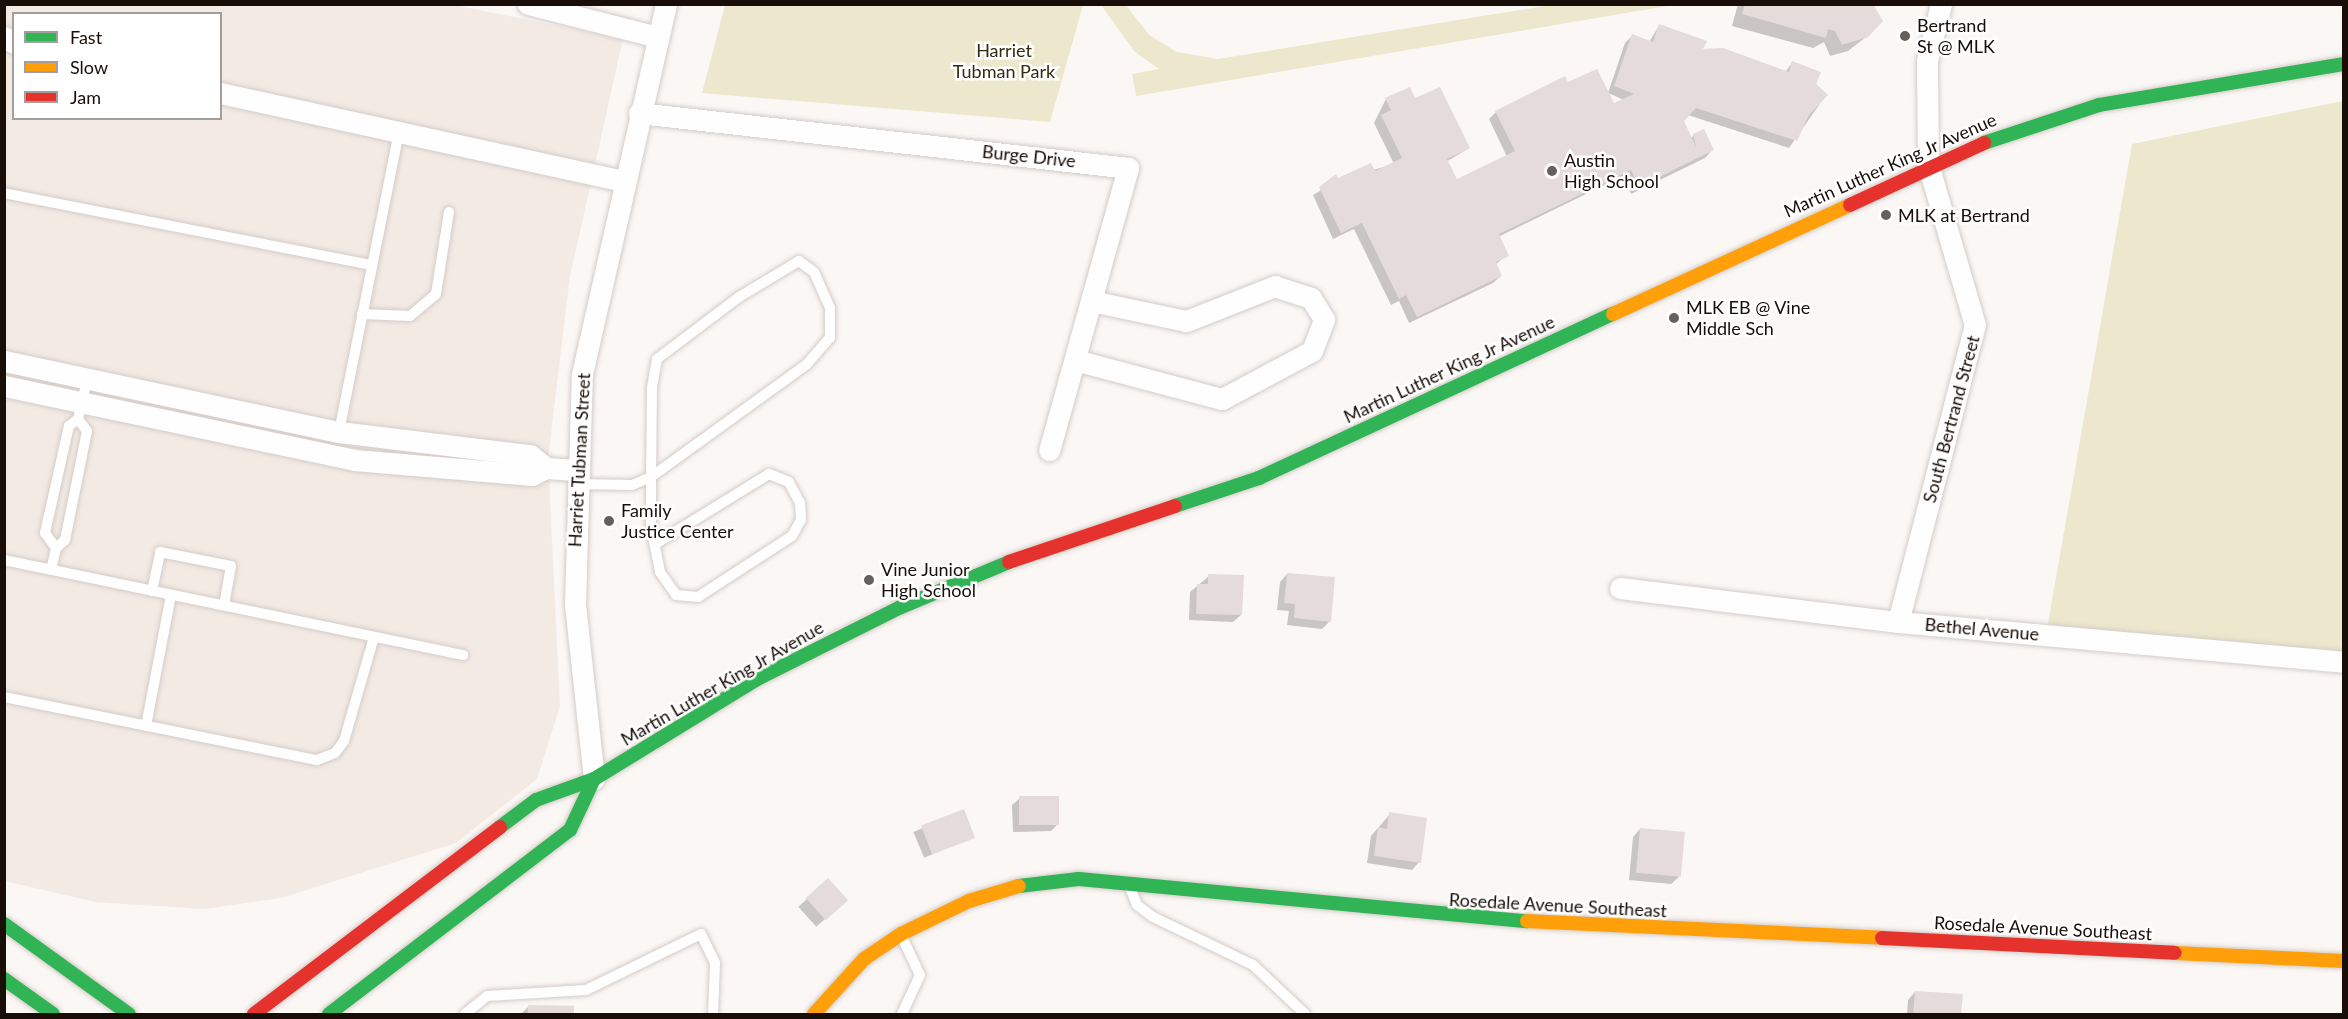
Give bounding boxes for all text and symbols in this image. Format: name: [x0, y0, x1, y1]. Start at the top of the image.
legend: [12, 12, 222, 120]
place label: Bertrand St @ MLK: [1917, 15, 1995, 57]
text: Fast: [70, 26, 102, 48]
marker: Bertrand St @ MLK: [1898, 29, 1912, 43]
park label: Harriet Tubman Park: [953, 40, 1055, 82]
text: Slow: [70, 56, 108, 78]
text: Jam: [70, 86, 101, 108]
street label: Martin Luther King Jr Avenue: [1780, 108, 2000, 222]
street label: Burge Drive: [981, 140, 1077, 172]
place label: Austin High School: [1564, 150, 1659, 192]
marker: Austin High School: [1545, 164, 1559, 178]
place label: MLK at Bertrand: [1898, 204, 2030, 226]
marker: MLK at Bertrand: [1879, 208, 1893, 222]
place label: MLK EB @ Vine Middle Sch: [1686, 297, 1811, 340]
street label: Martin Luther King Jr Avenue: [1339, 310, 1559, 428]
marker: MLK EB @ Vine Middle Sch: [1667, 311, 1681, 325]
street label: South Bertrand Street: [1918, 333, 1984, 505]
street label: Harriet Tubman Street: [564, 372, 594, 548]
place label: Family Justice Center: [621, 500, 734, 542]
marker: Family Justice Center: [602, 514, 616, 528]
place label: Vine Junior High School: [881, 559, 976, 602]
marker: Vine Junior High School: [862, 573, 876, 587]
street label: Bethel Avenue: [1924, 613, 2040, 645]
street label: Martin Luther King Jr Avenue: [616, 616, 828, 750]
street label: Rosedale Avenue Southeast: [1448, 888, 1668, 922]
street label: Rosedale Avenue Southeast: [1933, 911, 2153, 945]

